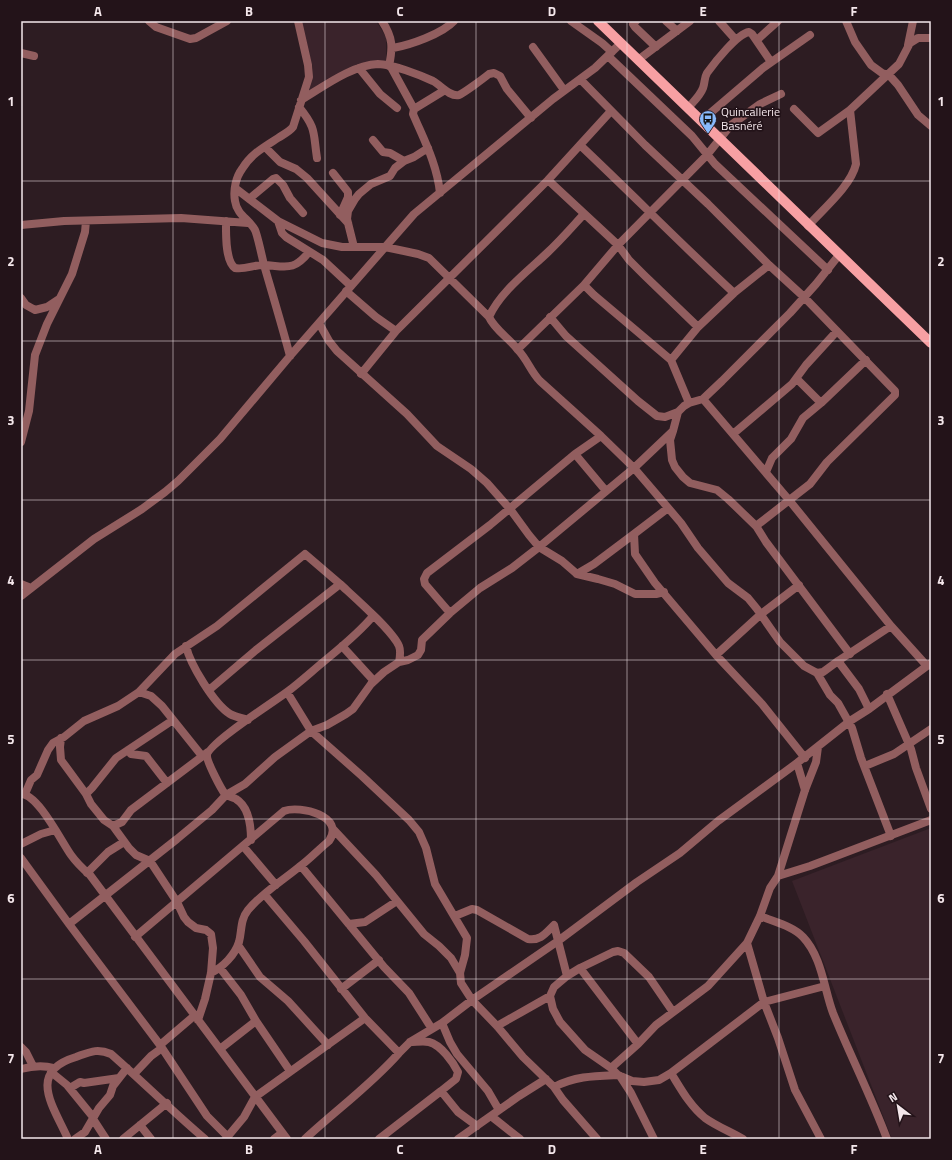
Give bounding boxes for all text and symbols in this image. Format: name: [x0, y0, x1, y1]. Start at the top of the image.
text: A: [94, 1, 102, 21]
text: B: [245, 1, 253, 21]
text: C: [396, 1, 404, 21]
text: D: [548, 1, 556, 21]
text: E: [699, 1, 707, 21]
text: F: [851, 1, 858, 21]
text: 1: [7, 91, 15, 111]
text: 1: [937, 91, 945, 111]
place label: Quincallerie Basnéré: [721, 102, 780, 135]
bus stop icon: Quincallerie Basnéré: [698, 109, 718, 134]
text: 2: [7, 251, 15, 271]
text: 2: [937, 251, 945, 271]
text: 3: [7, 410, 15, 430]
text: 3: [937, 410, 945, 430]
text: 4: [7, 570, 15, 590]
text: 4: [937, 570, 945, 590]
text: 5: [7, 729, 15, 749]
text: 5: [937, 729, 945, 749]
text: 6: [7, 888, 15, 908]
text: 6: [937, 888, 945, 908]
text: 7: [7, 1048, 15, 1068]
text: 7: [937, 1048, 945, 1068]
north arrow: [878, 1086, 918, 1126]
text: N: [885, 1089, 900, 1106]
text: A: [94, 1139, 102, 1159]
text: B: [245, 1139, 253, 1159]
text: C: [396, 1139, 404, 1159]
text: D: [548, 1139, 556, 1159]
text: E: [699, 1139, 707, 1159]
text: F: [851, 1139, 858, 1159]

